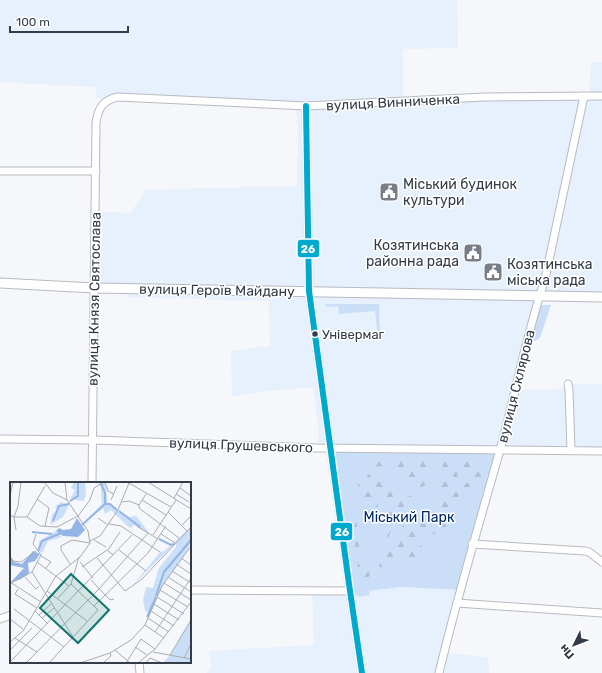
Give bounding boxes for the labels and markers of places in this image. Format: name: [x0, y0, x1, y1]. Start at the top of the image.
place label: Міський будинок культури: [403, 176, 518, 209]
public building icon: Міський будинок культури: [378, 181, 400, 203]
place label: Козятинська районна рада: [366, 237, 459, 270]
public building icon: Козятинська районна рада: [462, 242, 484, 264]
place label: Козятинська міська рада: [507, 256, 593, 289]
public building icon: Козятинська міська рада: [482, 261, 504, 283]
place label: Універмаг: [322, 327, 385, 342]
marker: Універмаг: [310, 329, 320, 339]

